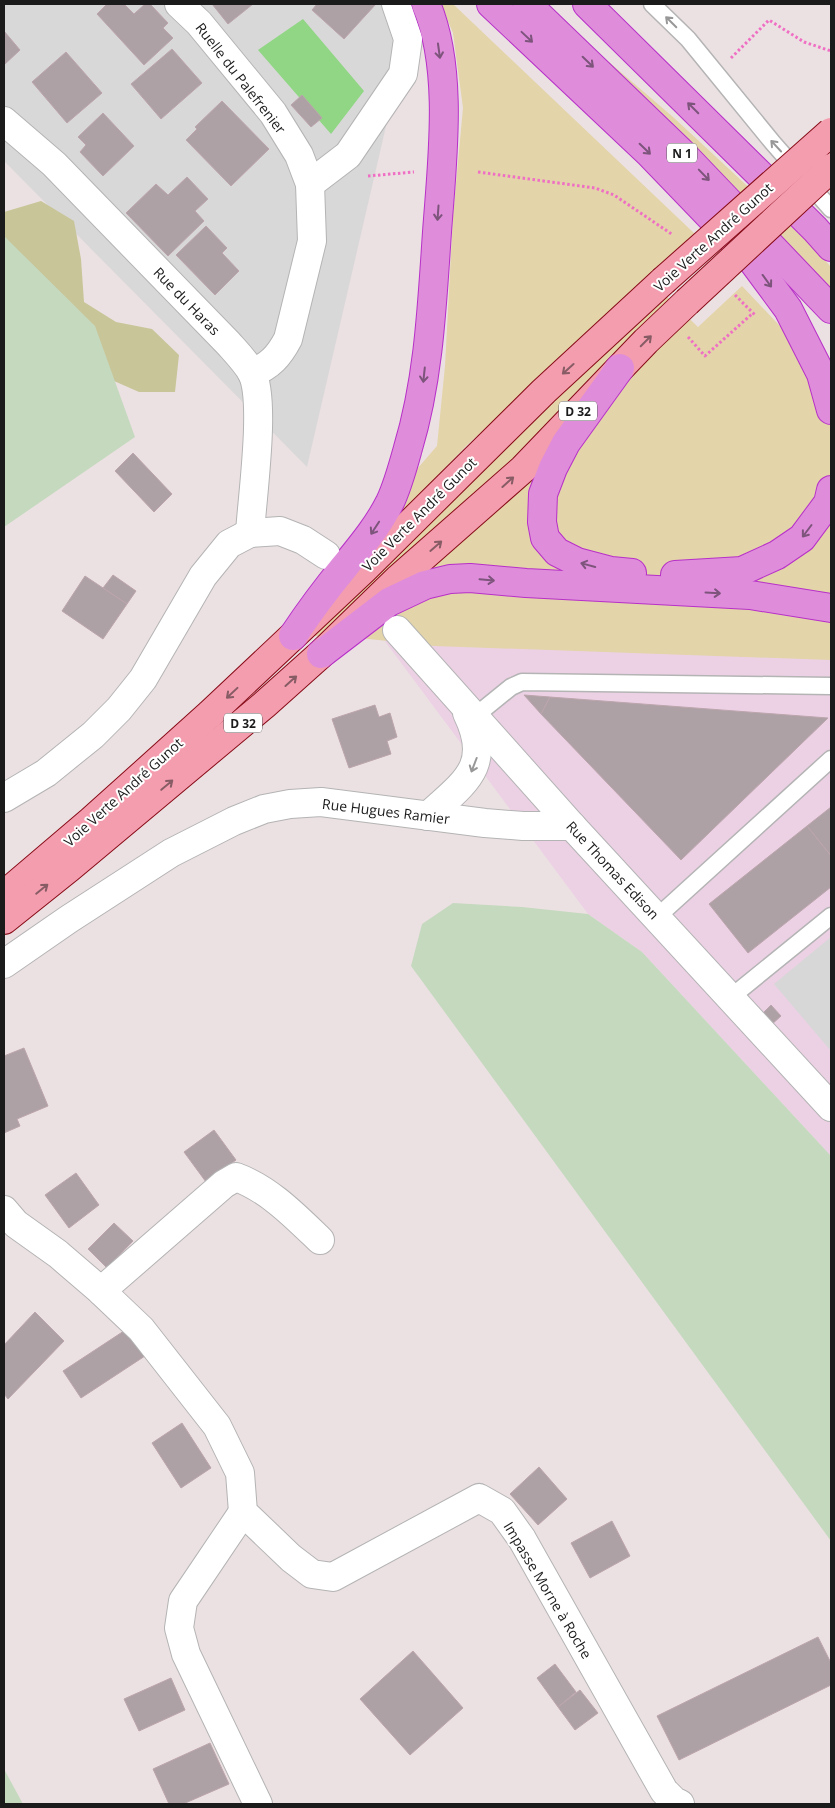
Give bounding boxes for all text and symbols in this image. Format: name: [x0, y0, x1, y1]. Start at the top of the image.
one-way arrow: [665, 16, 677, 28]
street label: Ruelle du Palefrenier: [192, 19, 291, 138]
one-way arrow: [520, 31, 533, 43]
one-way arrow: [434, 42, 444, 58]
one-way arrow: [581, 56, 594, 68]
one-way arrow: [687, 102, 699, 114]
one-way arrow: [770, 140, 782, 153]
one-way arrow: [639, 143, 651, 155]
road number: N 1: [667, 144, 697, 162]
one-way arrow: [698, 169, 710, 182]
street label: Voie Verte André Gunot: [649, 178, 777, 296]
one-way arrow: [434, 205, 443, 221]
street label: Rue du Haras: [150, 263, 225, 339]
one-way arrow: [762, 274, 772, 288]
one-way arrow: [640, 334, 652, 347]
one-way arrow: [561, 363, 574, 375]
one-way arrow: [419, 366, 429, 382]
road number: D 32: [559, 402, 597, 421]
street label: Voie Verte André Gunot: [358, 453, 480, 575]
one-way arrow: [502, 476, 515, 488]
one-way arrow: [370, 521, 380, 535]
one-way arrow: [802, 524, 812, 538]
one-way arrow: [429, 540, 442, 552]
one-way arrow: [581, 560, 597, 569]
one-way arrow: [479, 575, 495, 584]
one-way arrow: [705, 589, 721, 598]
one-way arrow: [285, 675, 298, 687]
one-way arrow: [226, 687, 238, 699]
road number: D 32: [224, 714, 262, 732]
street label: Voie Verte André Gunot: [59, 733, 187, 851]
one-way arrow: [469, 756, 478, 772]
one-way arrow: [160, 780, 173, 791]
street label: Rue Hugues Ramier: [321, 794, 451, 828]
street label: Rue Thomas Edison: [562, 817, 664, 923]
one-way arrow: [35, 884, 48, 895]
street label: Impasse Morne à Roche: [500, 1518, 597, 1662]

